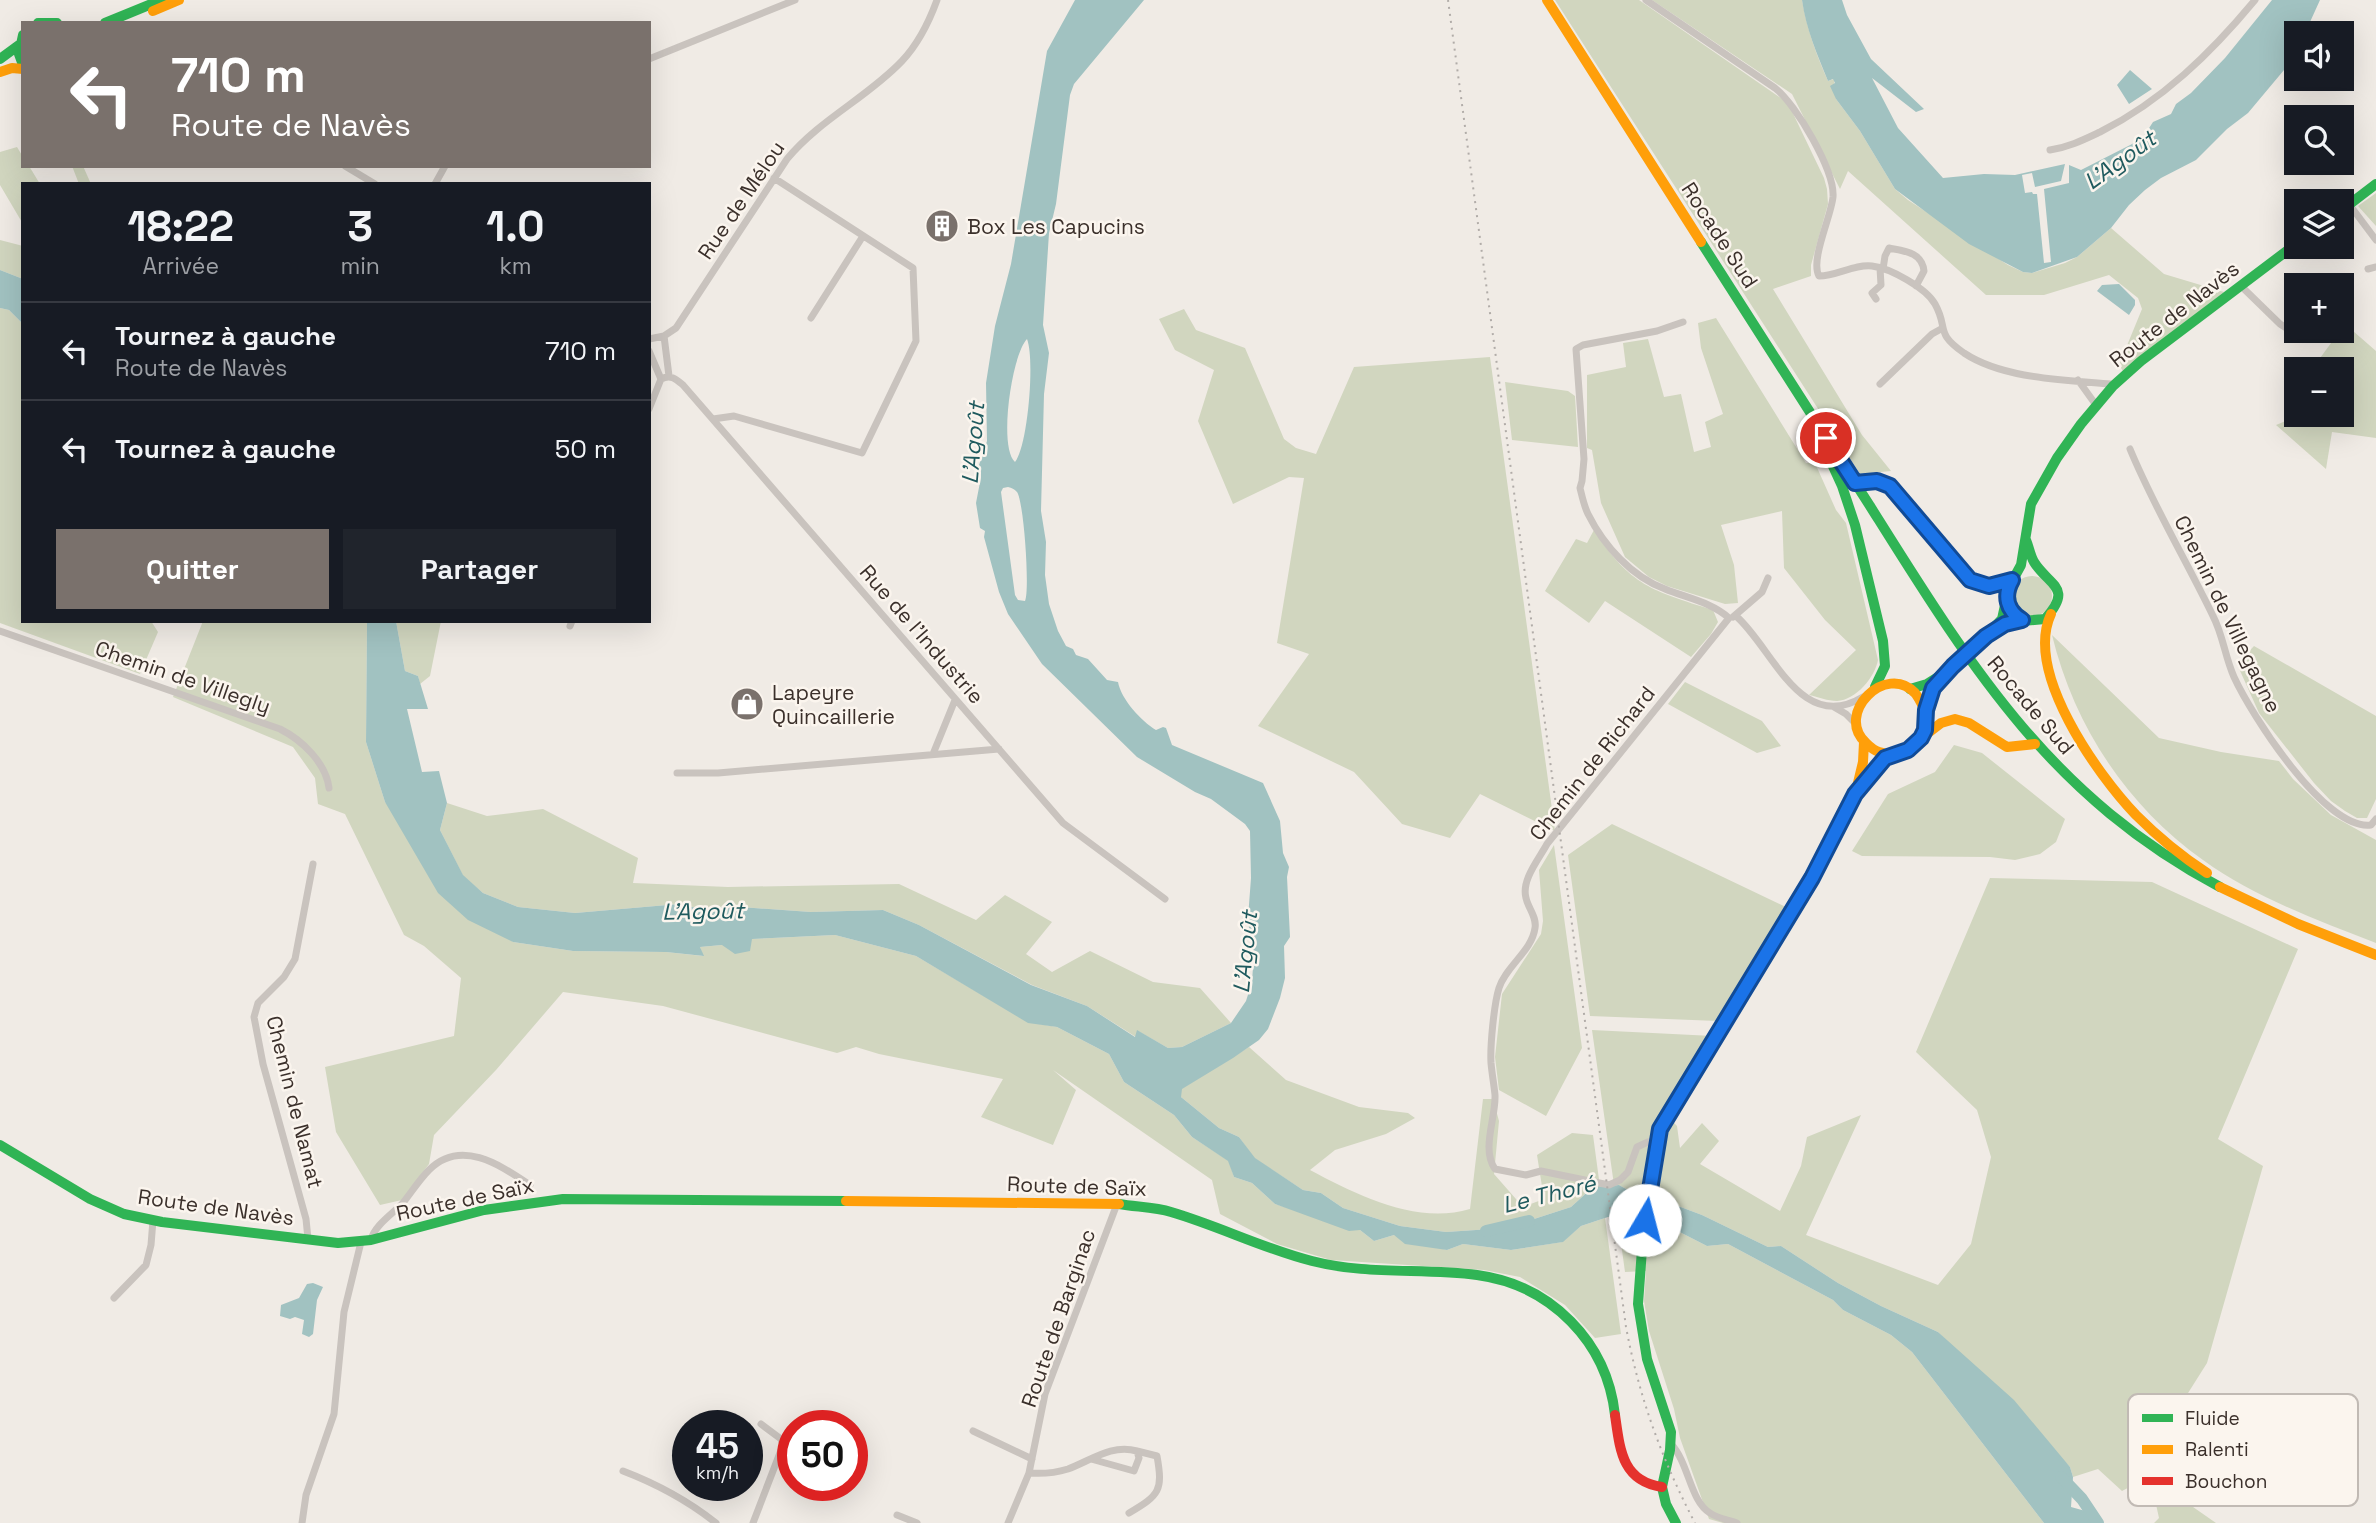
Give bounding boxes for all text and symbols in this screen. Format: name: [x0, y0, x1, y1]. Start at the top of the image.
map controls: [2284, 21, 2354, 427]
button: sound: [2284, 21, 2354, 91]
text: 710 m: [171, 44, 306, 106]
icon: left: [56, 49, 147, 140]
text: Route de Navès: [171, 105, 411, 145]
button: search: [2284, 105, 2354, 175]
water label: L'Agoût: [2078, 122, 2164, 196]
street label: Rue de Mélou: [692, 136, 790, 264]
street label: Rocade Sud: [1676, 177, 1764, 293]
button: layers: [2284, 189, 2354, 259]
text: 18:22: [127, 200, 234, 253]
text: 3: [347, 200, 373, 253]
text: 1.0: [486, 200, 545, 253]
building icon: Box Les Capucins: [923, 207, 961, 245]
place label: Box Les Capucins: [967, 213, 1145, 240]
text: Arrivée: [142, 251, 219, 281]
text: min: [340, 251, 380, 281]
text: km: [499, 251, 532, 281]
street label: Route de Navès: [2104, 255, 2244, 373]
button: +: [2284, 273, 2354, 343]
text: Tournez à gauche: [115, 319, 336, 353]
icon: left: [56, 332, 94, 370]
text: 710 m: [545, 334, 616, 368]
text: Route de Navès: [115, 353, 287, 383]
button: −: [2284, 357, 2354, 427]
water label: L'Agoût: [954, 398, 992, 485]
pin: [1796, 408, 1856, 468]
icon: arrive: [1807, 419, 1845, 457]
icon: left: [56, 430, 94, 468]
text: Tournez à gauche: [115, 432, 336, 466]
text: 50 m: [555, 432, 616, 466]
street label: Chemin de Villegagne: [2168, 511, 2288, 717]
button: Quitter: [56, 529, 329, 609]
button: Partager: [343, 529, 616, 609]
street label: Rue de l'Industrie: [854, 559, 990, 709]
street label: Chemin de Villegly: [92, 634, 274, 720]
street label: Rocade Sud: [1982, 650, 2080, 760]
place label: Lapeyre Quincaillerie: [772, 679, 895, 730]
street label: Chemin de Richard: [1523, 680, 1661, 846]
shop icon: Lapeyre Quincaillerie: [728, 685, 766, 723]
water label: L'Agoût: [662, 895, 747, 927]
water label: L'Agoût: [1226, 907, 1264, 994]
street label: Chemin de Namat: [261, 1013, 329, 1191]
water label: Le Thoré: [1499, 1168, 1600, 1220]
street label: Route de Saïx: [1007, 1170, 1147, 1202]
street label: Route de Saïx: [394, 1171, 536, 1227]
street label: Route de Navès: [136, 1183, 296, 1231]
position arrow: [1608, 1183, 1682, 1257]
street label: Route de Barginac: [1015, 1225, 1101, 1411]
legend: [2128, 1394, 2358, 1506]
text: Fluide: [2185, 1406, 2240, 1431]
speed limit sign: 50: [777, 1410, 868, 1501]
text: 45: [696, 1424, 739, 1468]
text: Ralenti: [2185, 1437, 2249, 1462]
text: km/h: [696, 1461, 739, 1484]
text: Bouchon: [2185, 1469, 2267, 1494]

